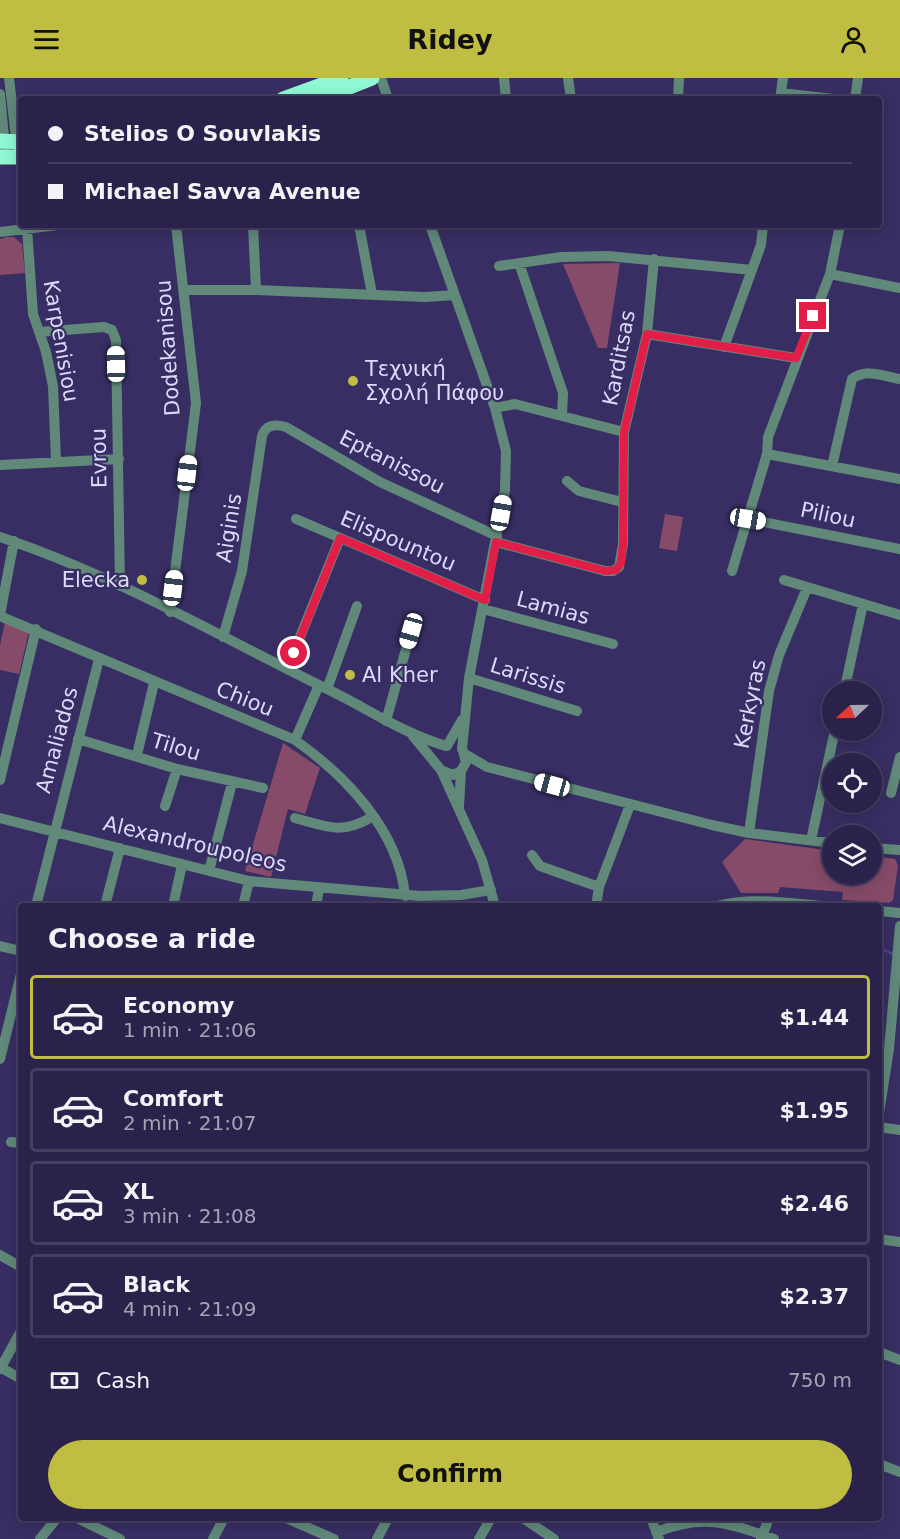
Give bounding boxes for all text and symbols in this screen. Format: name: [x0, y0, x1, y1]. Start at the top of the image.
icon: menu: [30, 23, 63, 56]
icon: person: [837, 23, 870, 56]
text: Ridey: [407, 24, 493, 55]
text: Stelios O Souvlakis: [84, 121, 321, 146]
text: Michael Savva Avenue: [84, 179, 361, 204]
street label: Karpenisiou: [38, 278, 84, 404]
street label: Dodekanisou: [151, 279, 185, 417]
route end: [799, 302, 826, 329]
street label: Karditsas: [598, 308, 640, 408]
car: [107, 346, 125, 382]
place label: Τεχνική Σχολή Πάφου: [364, 357, 504, 405]
marker: Τεχνική Σχολή Πάφου: [346, 374, 360, 388]
street label: Eptanissou: [335, 425, 449, 499]
street label: Evrou: [86, 428, 112, 488]
car: [176, 454, 198, 492]
street label: Aiginis: [212, 492, 246, 564]
car: [489, 494, 513, 532]
street label: Piliou: [798, 497, 858, 533]
street label: Elispountou: [337, 506, 459, 576]
car: [729, 507, 767, 531]
place label: Elecka: [62, 568, 130, 592]
car: [162, 569, 184, 607]
marker: Elecka: [135, 573, 149, 587]
street label: Lamias: [514, 587, 592, 629]
car: [397, 611, 425, 651]
route start: [280, 639, 307, 666]
street label: Larissis: [487, 653, 569, 699]
street label: Kerkyras: [730, 657, 770, 751]
place label: Al Kher: [362, 663, 438, 687]
marker: Al Kher: [343, 668, 357, 682]
street label: Chiou: [213, 677, 277, 721]
north arrow: [822, 681, 882, 741]
map controls: [822, 681, 882, 885]
street label: Amaliados: [31, 684, 83, 796]
street label: Tilou: [148, 728, 203, 766]
button: locate: [822, 753, 882, 813]
car: [532, 772, 572, 798]
street label: Alexandroupoleos: [101, 811, 289, 877]
button: layers: [822, 825, 882, 885]
text: Choose a ride: [48, 923, 256, 954]
icon: car: [51, 990, 105, 1044]
text: Economy: [123, 993, 234, 1018]
text: $1.44: [779, 1005, 849, 1030]
text: 1 min · 21:06: [123, 1018, 257, 1042]
icon: car: [51, 1083, 105, 1137]
text: Comfort: [123, 1086, 223, 1111]
text: $1.95: [779, 1098, 849, 1123]
text: 2 min · 21:07: [123, 1111, 257, 1135]
icon: car: [51, 1176, 105, 1230]
text: XL: [123, 1179, 154, 1204]
text: $2.46: [779, 1191, 849, 1216]
text: 3 min · 21:08: [123, 1204, 257, 1228]
icon: car: [51, 1269, 105, 1323]
text: Black: [123, 1272, 190, 1297]
text: $2.37: [779, 1284, 849, 1309]
text: 4 min · 21:09: [123, 1297, 257, 1321]
icon: cash: [48, 1364, 81, 1397]
text: Cash: [96, 1368, 150, 1393]
text: 750 m: [788, 1368, 852, 1392]
button: Confirm: [48, 1440, 852, 1509]

